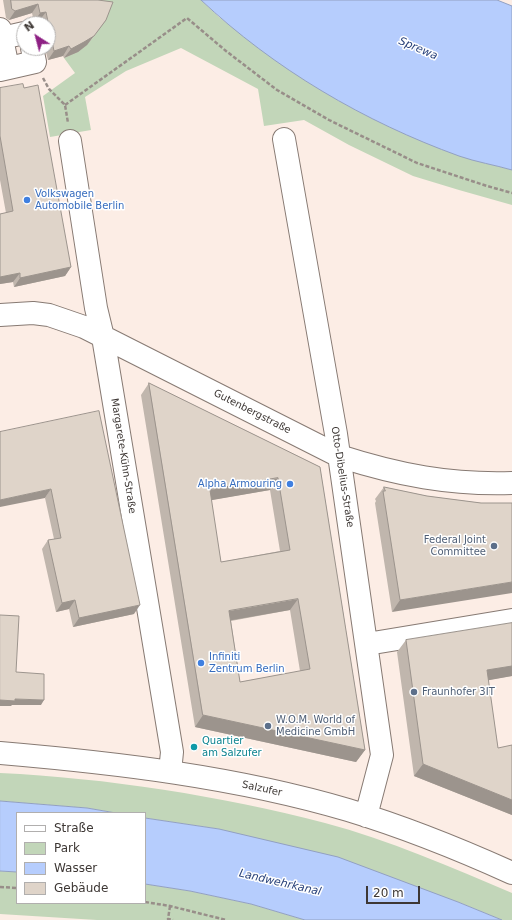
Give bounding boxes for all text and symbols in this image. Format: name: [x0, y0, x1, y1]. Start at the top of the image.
north arrow: [16, 16, 56, 56]
text: N: [22, 19, 37, 35]
water label: Sprewa: [397, 35, 439, 63]
place label: Volkswagen Automobile Berlin: [35, 188, 124, 212]
marker: Volkswagen Automobile Berlin: [22, 195, 32, 205]
street label: Gutenbergstraße: [211, 387, 293, 437]
street label: Margarete-Kühn-Straße: [108, 398, 138, 514]
street label: Otto-Dibelius-Straße: [328, 426, 356, 528]
place label: Alpha Armouring: [198, 478, 282, 490]
marker: Alpha Armouring: [285, 479, 295, 489]
place label: Federal Joint Committee: [424, 534, 486, 558]
marker: Federal Joint Committee: [489, 541, 499, 551]
place label: Infiniti Zentrum Berlin: [209, 651, 285, 674]
marker: Infiniti Zentrum Berlin: [196, 658, 206, 668]
place label: Fraunhofer 3IT: [422, 686, 495, 698]
marker: Fraunhofer 3IT: [409, 687, 419, 697]
place label: W.O.M. World of Medicine GmbH: [276, 714, 355, 738]
marker: W.O.M. World of Medicine GmbH: [263, 721, 273, 731]
place label: Quartier am Salzufer: [202, 735, 262, 758]
marker: Quartier am Salzufer: [189, 742, 199, 752]
street label: Salzufer: [241, 779, 283, 799]
legend: [16, 812, 146, 904]
text: Straße: [54, 821, 94, 835]
text: Park: [54, 841, 80, 855]
text: Wasser: [54, 861, 97, 875]
water label: Landwehrkanal: [238, 867, 322, 899]
scale bar: [368, 878, 422, 904]
text: Gebäude: [54, 881, 108, 895]
text: 20 m: [373, 886, 404, 900]

